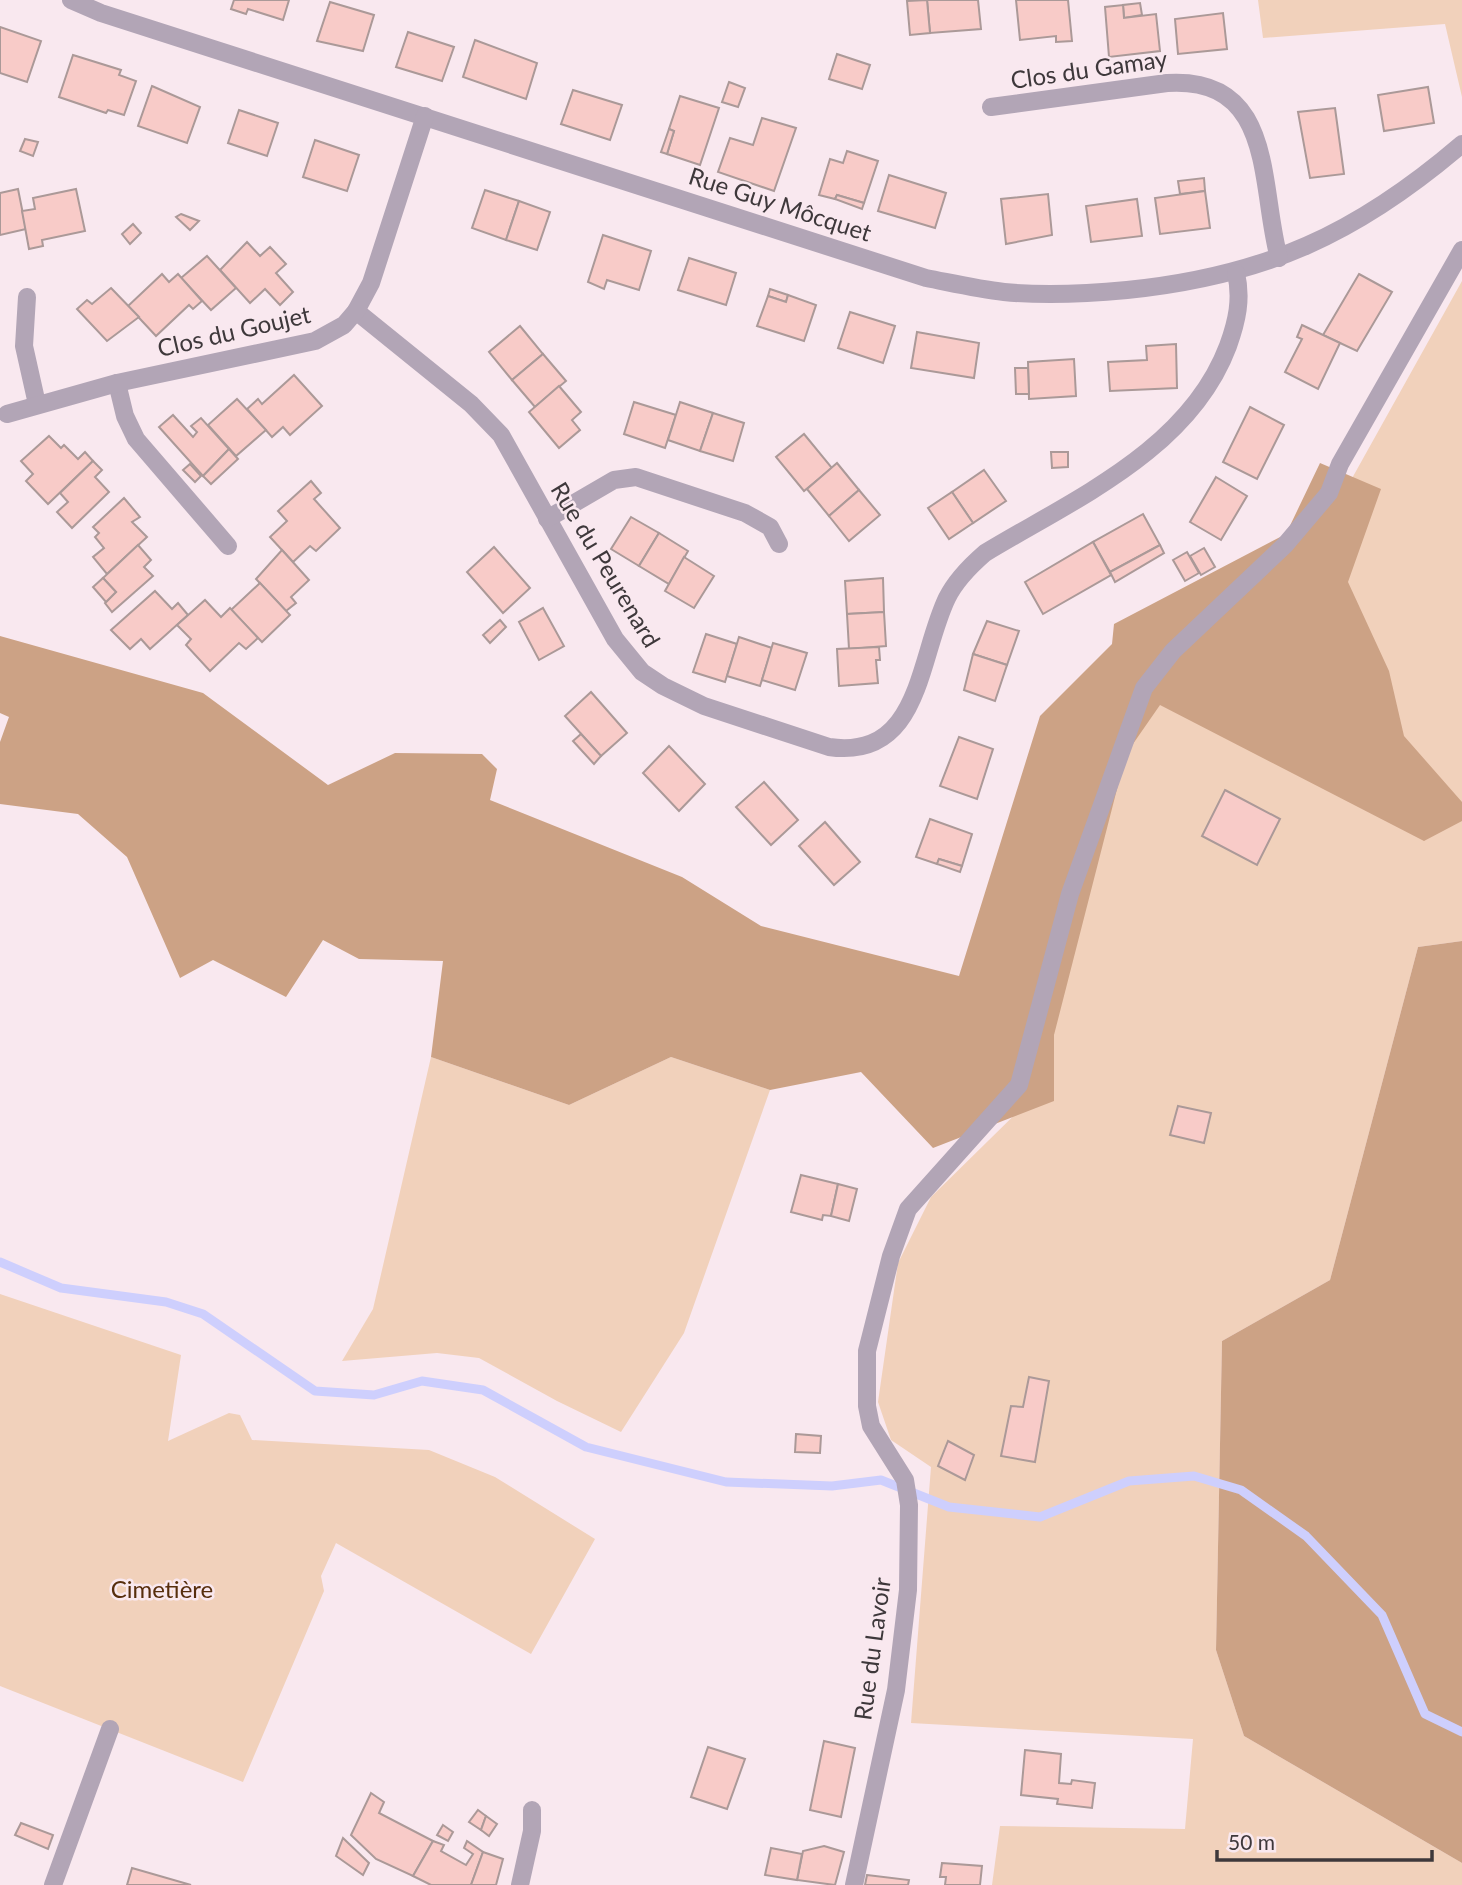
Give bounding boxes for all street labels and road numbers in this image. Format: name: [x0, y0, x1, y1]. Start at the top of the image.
street label: Clos du Gamay: [1009, 43, 1170, 94]
street label: Rue Guy Môcquet: [686, 160, 876, 247]
street label: Clos du Goujet: [154, 299, 313, 362]
street label: Rue du Peurenard: [546, 476, 667, 652]
street label: Rue du Lavoir: [847, 1575, 896, 1722]

